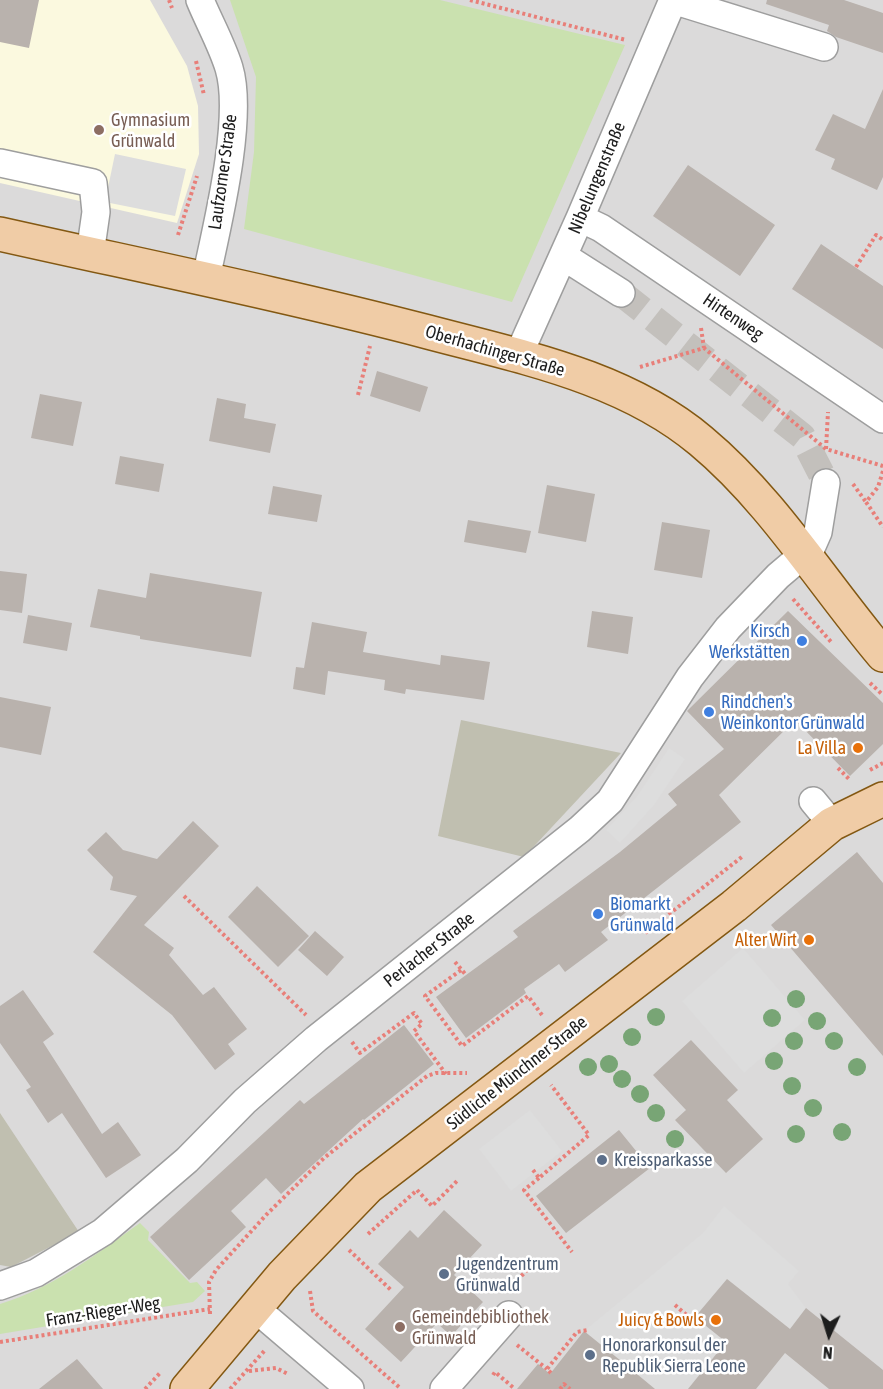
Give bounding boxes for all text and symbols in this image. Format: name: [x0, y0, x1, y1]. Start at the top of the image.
place label: Gymnasium Grünwald: [111, 109, 190, 152]
street label: Laufzorner Straße: [204, 113, 242, 231]
street label: Nibelungenstraße: [564, 119, 630, 237]
marker: Gymnasium Grünwald: [92, 123, 106, 137]
street label: Hirtenweg: [699, 289, 767, 345]
street label: Oberhachinger Straße: [423, 321, 567, 381]
place label: Kirsch Werkstätten: [709, 620, 790, 662]
marker: Kirsch Werkstätten: [795, 634, 809, 648]
place label: Rindchen's Weinkontor Grünwald: [721, 691, 865, 734]
marker: Rindchen's Weinkontor Grünwald: [702, 705, 716, 719]
place label: La Villa: [797, 737, 846, 759]
marker: La Villa: [851, 741, 865, 755]
place label: Biomarkt Grünwald: [610, 893, 674, 936]
marker: Biomarkt Grünwald: [591, 907, 605, 921]
street label: Perlacher Straße: [379, 908, 479, 992]
place label: Alter Wirt: [735, 929, 797, 951]
marker: Alter Wirt: [802, 933, 816, 947]
street label: Südliche Münchner Straße: [443, 1012, 591, 1134]
place label: Kreissparkasse: [614, 1149, 713, 1171]
marker: Kreissparkasse: [595, 1153, 609, 1167]
place label: Jugendzentrum Grünwald: [456, 1253, 559, 1296]
marker: Jugendzentrum Grünwald: [437, 1267, 451, 1281]
street label: Franz-Rieger-Weg: [45, 1292, 161, 1332]
north arrow: [799, 1305, 859, 1365]
place label: Gemeindebibliothek Grünwald: [412, 1306, 549, 1348]
place label: Juicy & Bowls: [618, 1309, 704, 1331]
marker: Juicy & Bowls: [709, 1313, 723, 1327]
marker: Gemeindebibliothek Grünwald: [393, 1320, 407, 1334]
place label: Honorarkonsul der Republik Sierra Leone: [602, 1334, 746, 1376]
text: N: [822, 1344, 833, 1362]
marker: Honorarkonsul der Republik Sierra Leone: [583, 1348, 597, 1362]

